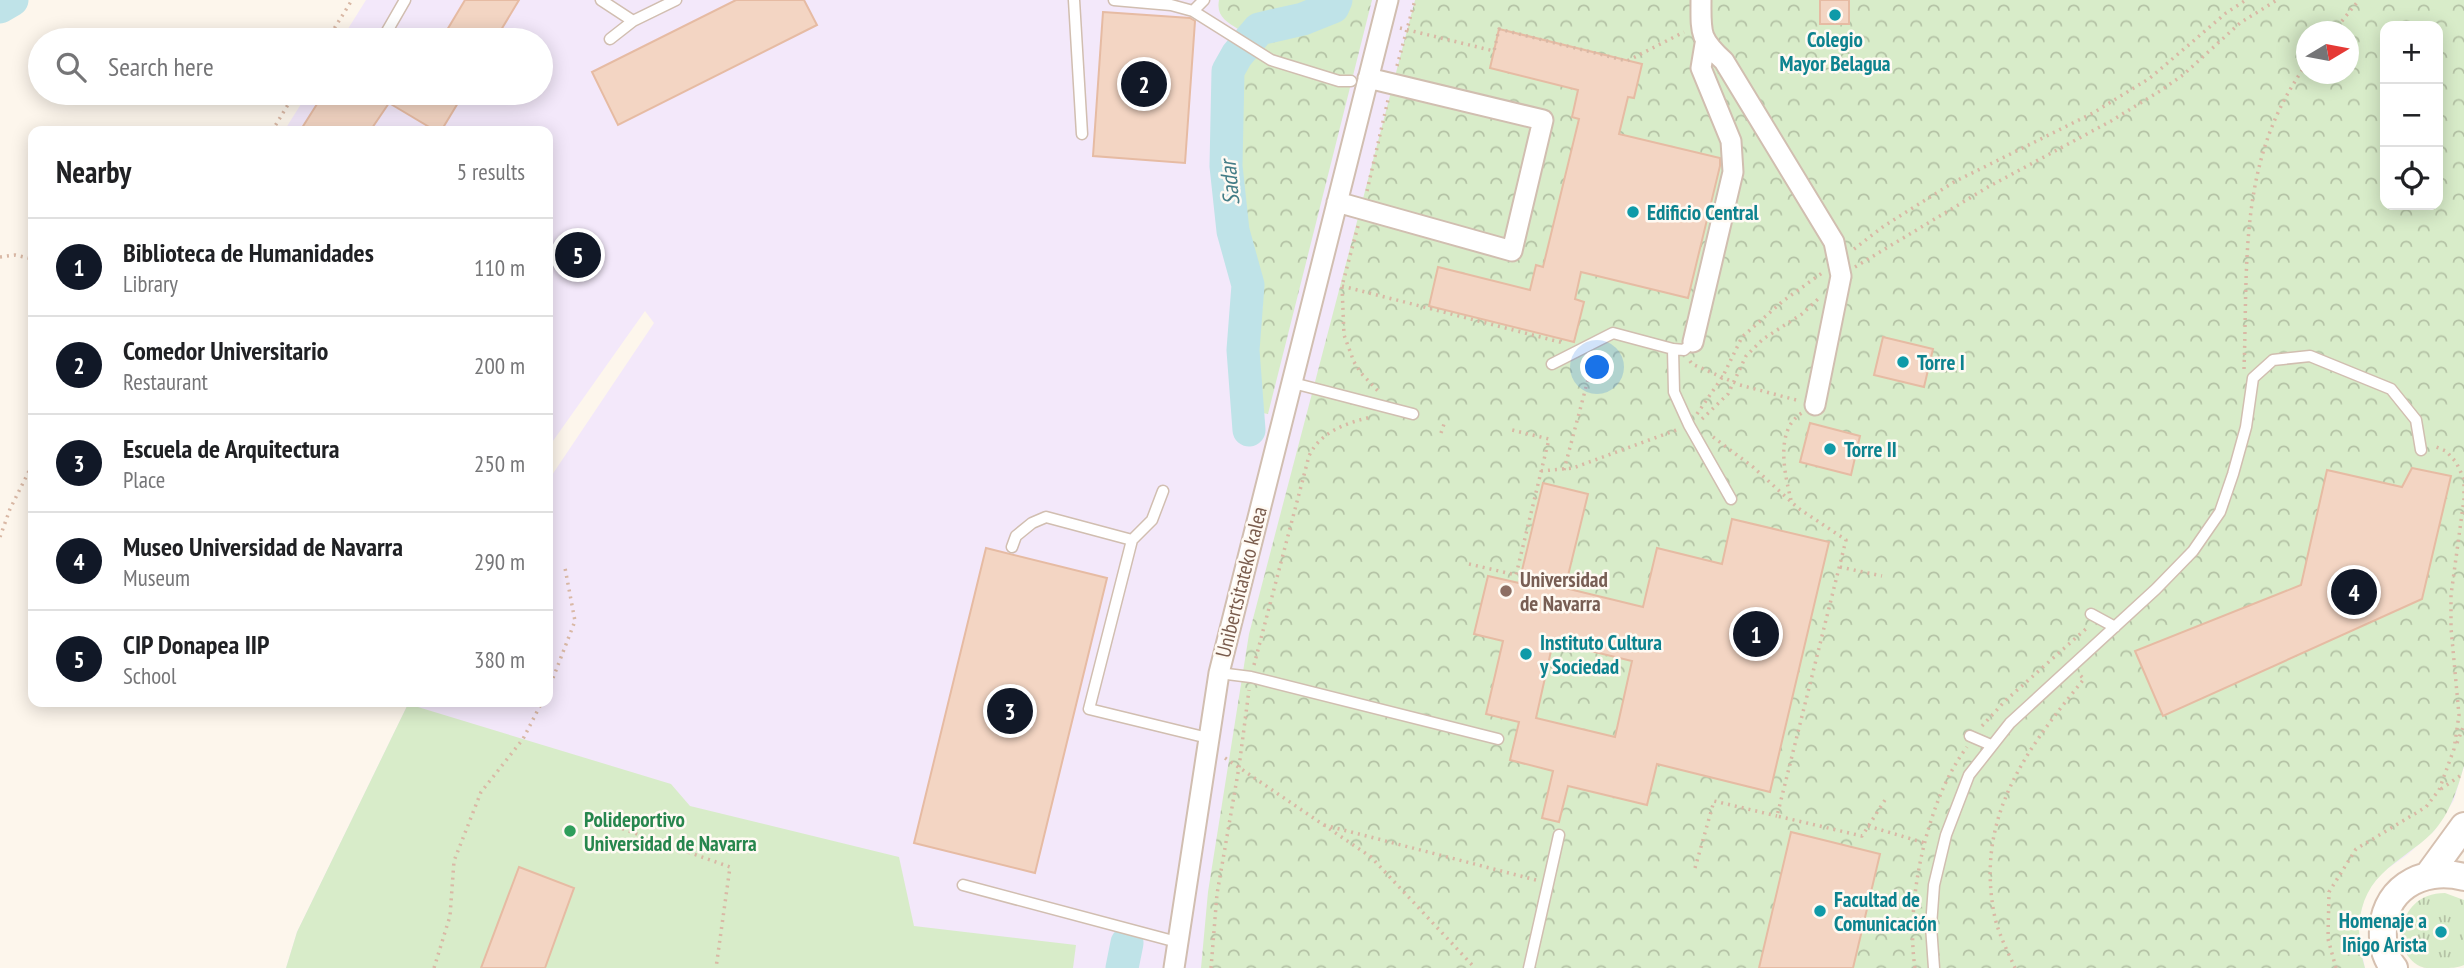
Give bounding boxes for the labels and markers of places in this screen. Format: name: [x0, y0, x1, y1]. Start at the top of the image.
marker: Colegio Mayor Belagua: [1827, 7, 1843, 23]
place label: Colegio Mayor Belagua: [1779, 26, 1891, 77]
pin: 2: [1121, 58, 1167, 110]
place label: Edificio Central: [1647, 199, 1760, 226]
marker: Edificio Central: [1625, 204, 1641, 220]
pin: 5: [555, 229, 601, 281]
place label: Torre I: [1917, 349, 1965, 376]
marker: Torre I: [1895, 354, 1911, 370]
place label: Torre II: [1844, 436, 1897, 463]
marker: Torre II: [1822, 441, 1838, 457]
place label: Universidad de Navarra: [1520, 566, 1608, 617]
pin: 4: [2331, 566, 2377, 618]
marker: Universidad de Navarra: [1498, 583, 1514, 599]
pin: 1: [1733, 608, 1779, 660]
place label: Instituto Cultura y Sociedad: [1539, 629, 1662, 680]
marker: Instituto Cultura y Sociedad: [1518, 646, 1534, 662]
pin: 3: [987, 685, 1033, 737]
place label: Polideportivo Universidad de Navarra: [584, 806, 757, 857]
marker: Polideportivo Universidad de Navarra: [562, 823, 578, 839]
place label: Facultad de Comunicación: [1834, 886, 1937, 937]
marker: Facultad de Comunicación: [1812, 903, 1828, 919]
place label: Homenaje a Iñigo Arista: [2339, 907, 2427, 958]
marker: Homenaje a Iñigo Arista: [2433, 924, 2449, 940]

